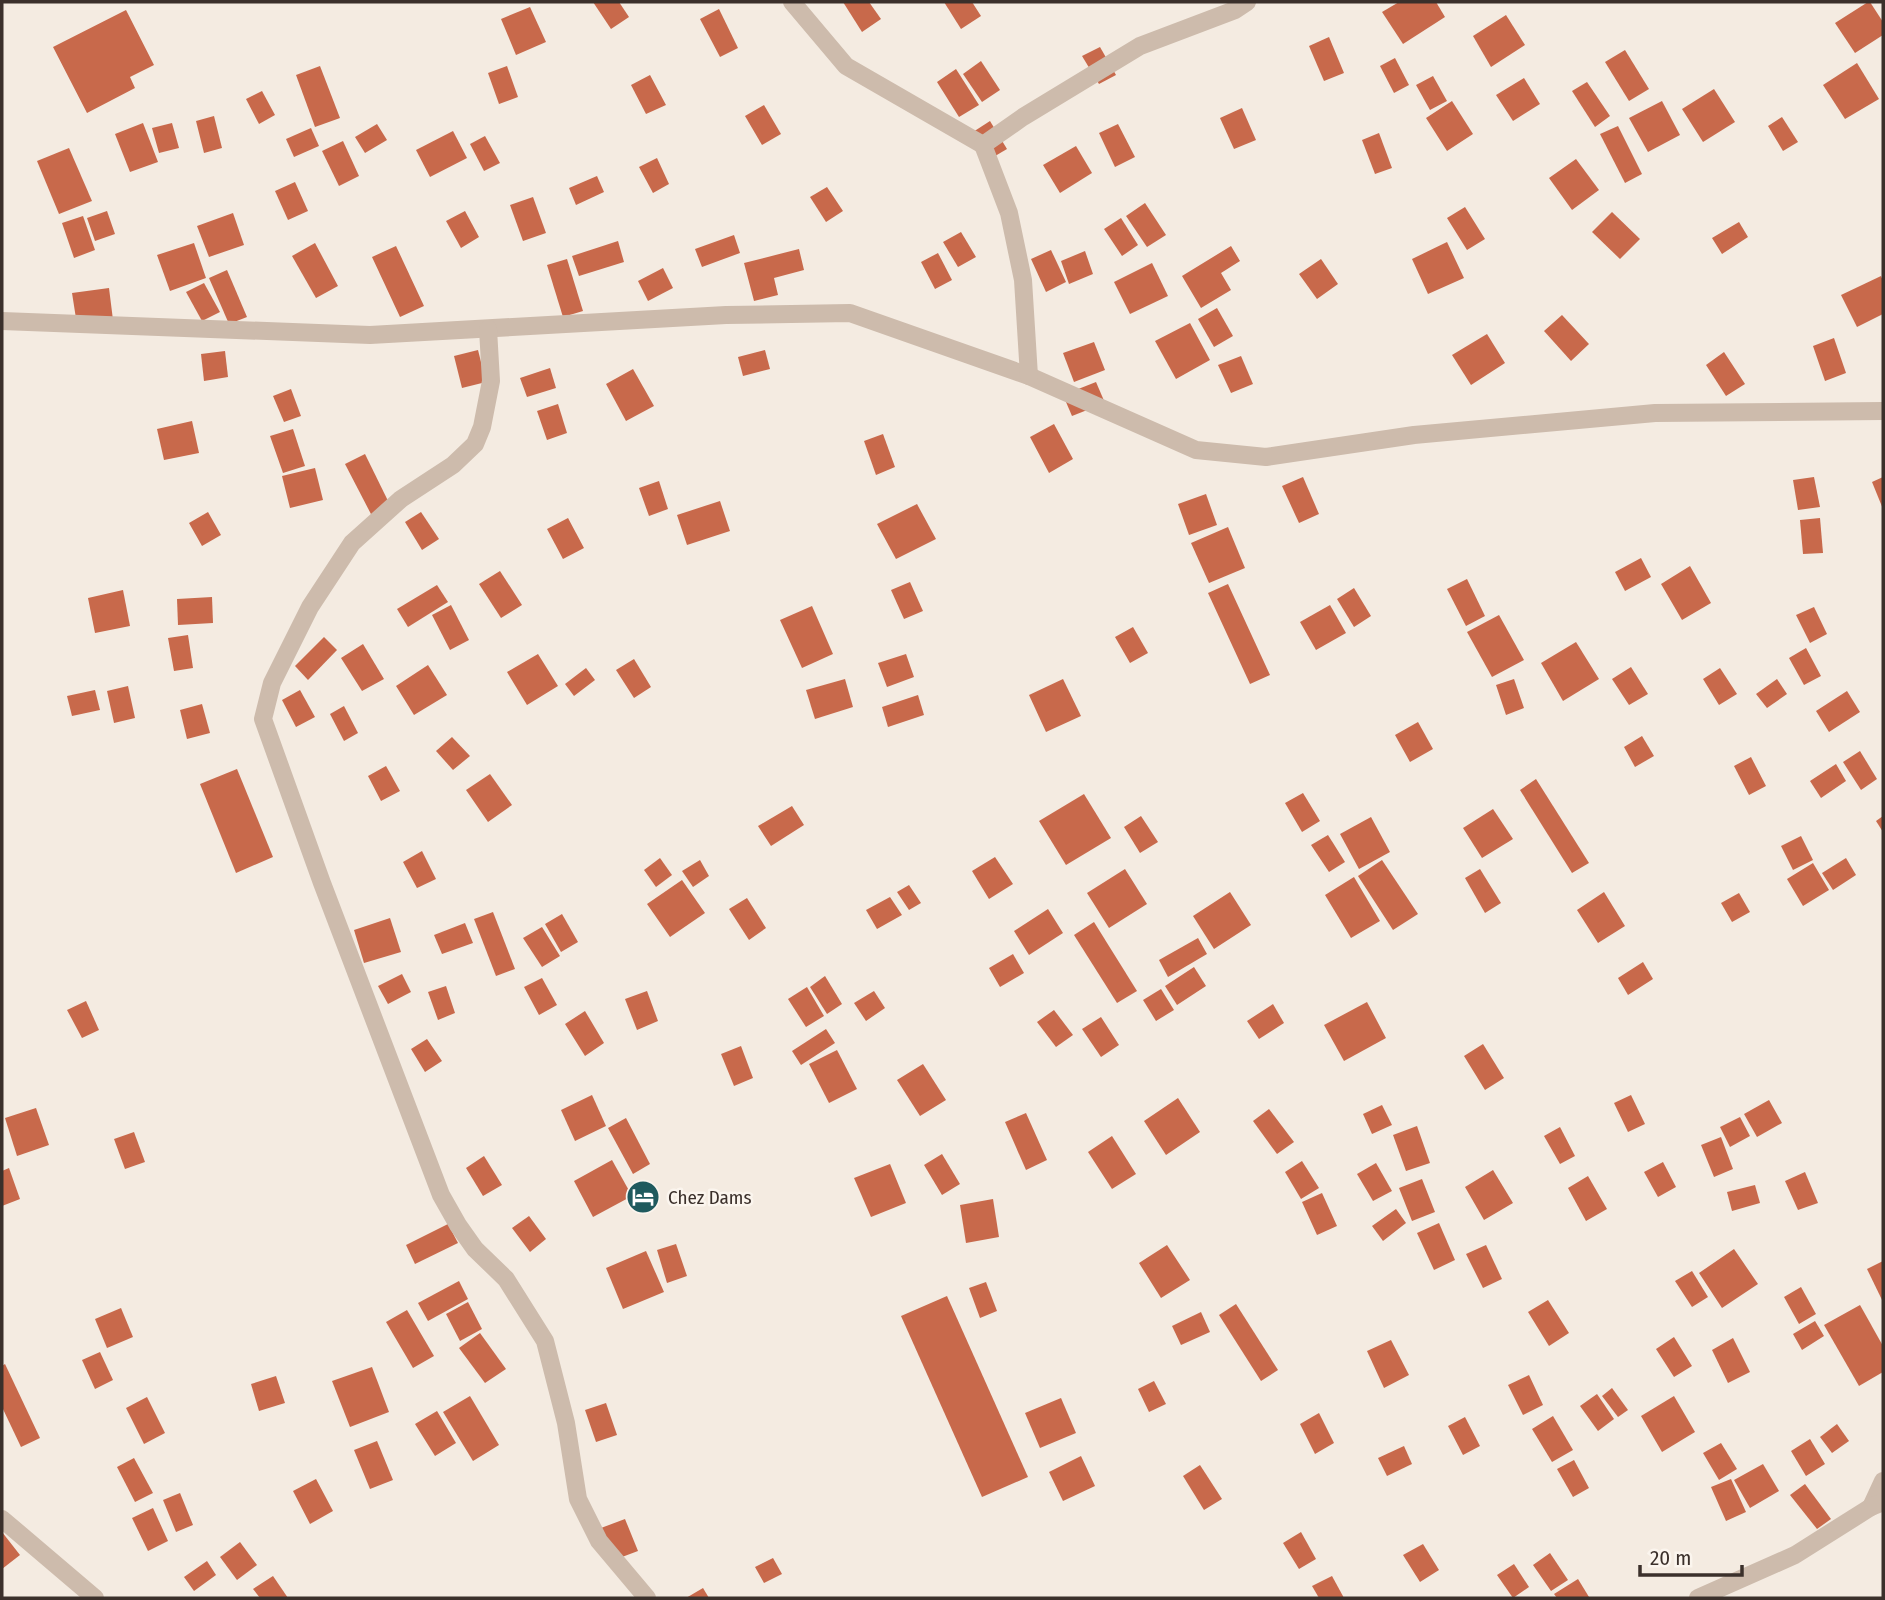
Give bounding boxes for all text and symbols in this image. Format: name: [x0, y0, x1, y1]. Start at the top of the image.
hotel icon: Chez Dams: [624, 1178, 662, 1216]
place label: Chez Dams: [668, 1186, 752, 1209]
scale bar: [1640, 1534, 1742, 1578]
text: 20 m: [1650, 1545, 1691, 1571]

